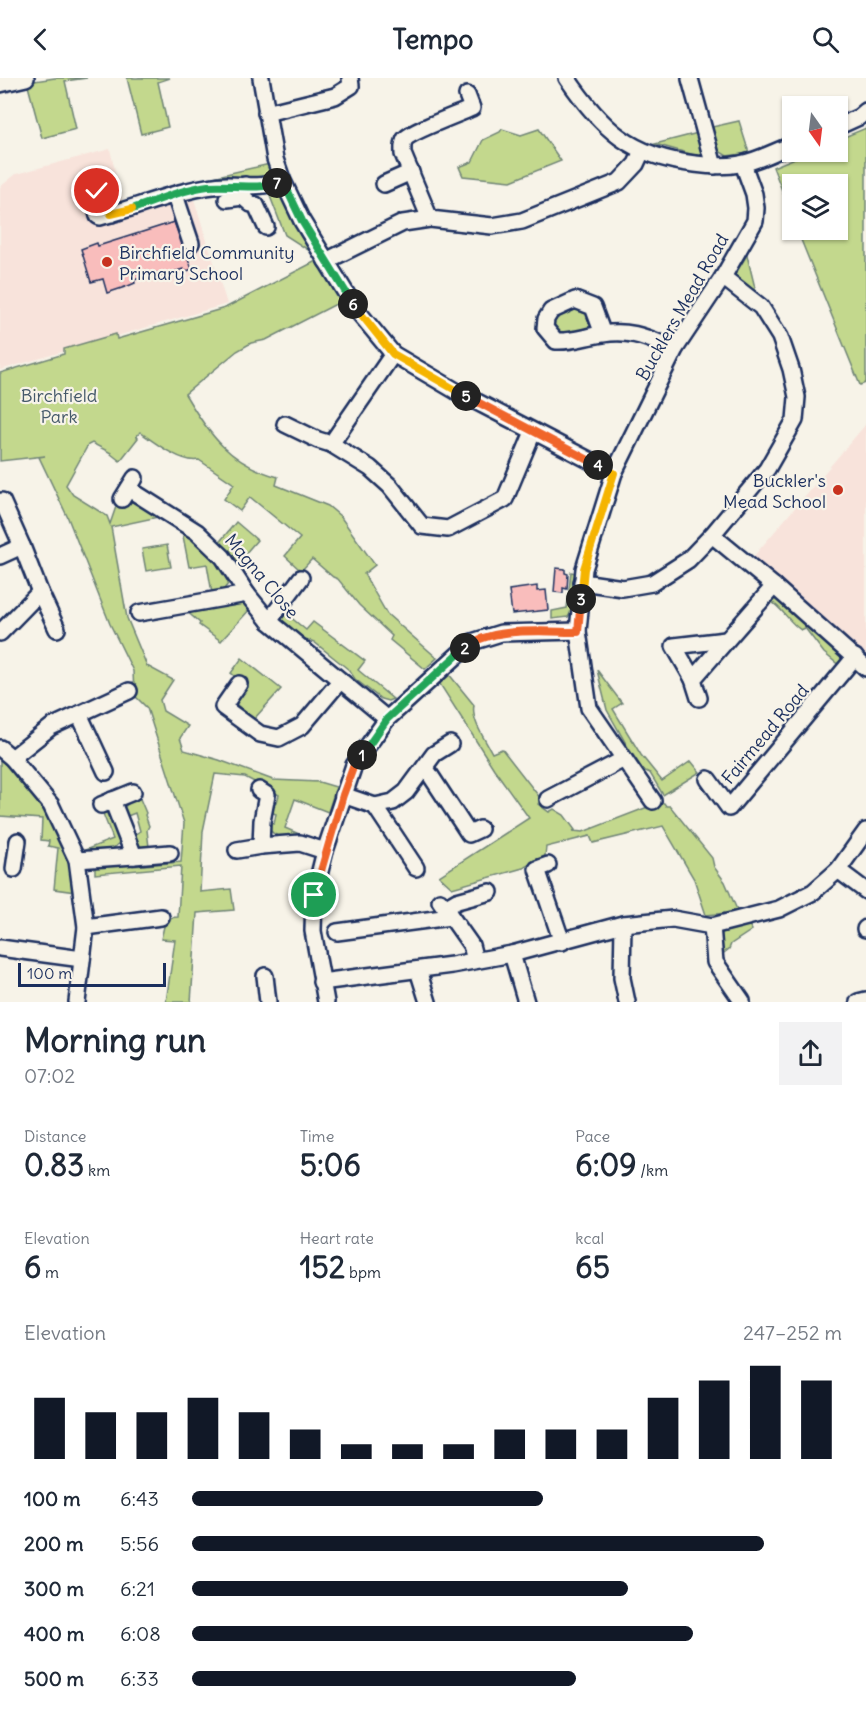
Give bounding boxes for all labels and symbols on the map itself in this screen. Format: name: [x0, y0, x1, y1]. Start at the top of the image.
north arrow: [782, 96, 848, 162]
pin: [71, 165, 122, 216]
pin: 7: [262, 168, 292, 198]
street label: Bucklers Mead Road: [631, 229, 734, 384]
place label: Birchfield Community Primary School: [119, 241, 295, 285]
marker: Birchfield Community Primary School: [100, 255, 114, 269]
pin: 6: [338, 289, 368, 319]
pin: 5: [451, 381, 481, 411]
park label: Birchfield Park: [21, 384, 98, 428]
pin: 4: [583, 450, 613, 480]
place label: Buckler's Mead School: [723, 469, 826, 513]
marker: Buckler's Mead School: [831, 483, 845, 497]
street label: Magna Close: [220, 529, 304, 623]
pin: 3: [566, 584, 596, 614]
pin: 2: [450, 633, 480, 663]
street label: Fairmead Road: [716, 679, 814, 789]
pin: 1: [347, 740, 377, 770]
pin: [288, 869, 339, 920]
scale bar: [18, 960, 166, 988]

